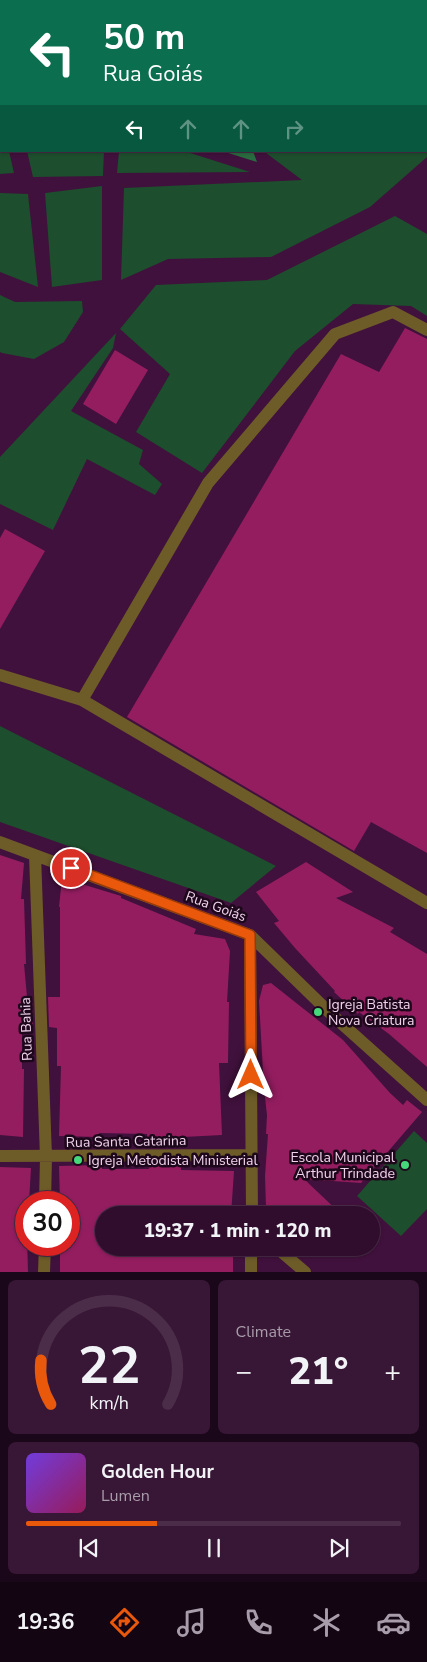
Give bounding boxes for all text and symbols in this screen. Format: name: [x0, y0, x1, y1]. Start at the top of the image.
text: 50 m: [103, 14, 185, 61]
icon: left: [20, 20, 85, 85]
text: Rua Goiás: [103, 59, 203, 89]
icon: left: [121, 115, 149, 143]
icon: ahead: [174, 115, 202, 143]
icon: ahead: [227, 115, 255, 143]
icon: right: [280, 115, 308, 143]
pin: [50, 847, 92, 889]
icon: arrive: [57, 854, 85, 882]
street label: Rua Goiás: [183, 887, 249, 926]
place label: Igreja Batista Nova Criatura: [328, 995, 414, 1030]
street label: Rua Bahia: [16, 997, 37, 1061]
marker: Igreja Batista Nova Criatura: [312, 1006, 324, 1018]
position arrow: [224, 1048, 276, 1100]
street label: Rua Santa Catarina: [66, 1131, 187, 1152]
place label: Escola Municipal Arthur Trindade: [290, 1148, 396, 1183]
place label: Igreja Metodista Ministerial: [88, 1151, 259, 1170]
marker: Igreja Metodista Ministerial: [72, 1154, 84, 1166]
marker: Escola Municipal Arthur Trindade: [399, 1159, 411, 1171]
speed limit sign: 30: [15, 1191, 80, 1256]
text: 19:37 · 1 min · 120 m: [144, 1218, 331, 1244]
text: Climate: [236, 1321, 291, 1343]
text: 22: [78, 1330, 140, 1401]
text: 21°: [288, 1346, 348, 1397]
text: −: [236, 1353, 252, 1391]
text: +: [384, 1353, 401, 1391]
text: km/h: [89, 1391, 128, 1415]
text: Golden Hour: [101, 1459, 214, 1485]
text: Lumen: [101, 1485, 150, 1507]
icon: previous: [75, 1534, 103, 1562]
icon: pause: [200, 1534, 228, 1562]
icon: next: [325, 1534, 353, 1562]
icon: directions: [107, 1605, 142, 1640]
icon: music: [174, 1605, 209, 1640]
icon: phone: [241, 1605, 276, 1640]
icon: climate: [309, 1605, 344, 1640]
icon: car: [376, 1605, 411, 1640]
text: 19:36: [16, 1607, 74, 1637]

